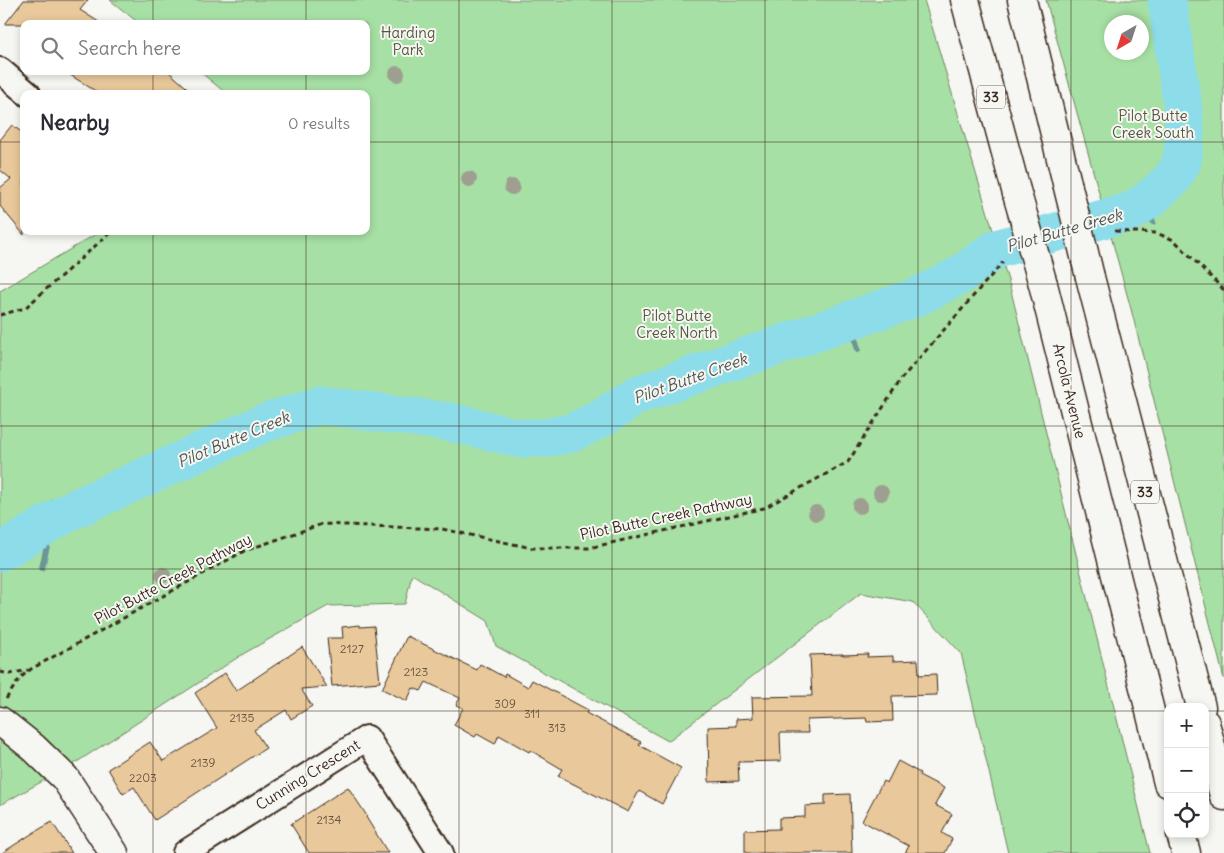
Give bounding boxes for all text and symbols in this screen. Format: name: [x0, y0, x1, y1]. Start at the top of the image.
north arrow: [1104, 15, 1149, 60]
search box: [20, 20, 370, 75]
park label: Harding Park: [381, 23, 435, 59]
icon: search: [38, 34, 66, 62]
text: Search here: [78, 36, 181, 60]
road number: 33: [977, 85, 1005, 108]
park label: Pilot Butte Creek South: [1112, 106, 1194, 142]
text: Nearby: [40, 109, 110, 136]
text: 0 results: [288, 113, 350, 133]
water label: Pilot Butte Creek: [1004, 203, 1126, 256]
park label: Pilot Butte Creek North: [636, 306, 718, 342]
street label: Arcola Avenue: [1048, 341, 1090, 440]
water label: Pilot Butte Creek: [630, 348, 751, 408]
water label: Pilot Butte Creek: [174, 406, 294, 472]
road number: 33: [1131, 481, 1159, 504]
street label: Pilot Butte Creek Pathway: [578, 489, 754, 544]
street label: Pilot Butte Creek Pathway: [91, 529, 255, 628]
house number: 2127: [340, 641, 364, 656]
house number: 2123: [404, 664, 429, 679]
house number: 309: [494, 696, 516, 711]
map controls: [1164, 703, 1209, 838]
button: +: [1164, 703, 1209, 748]
house number: 311: [524, 706, 540, 721]
house number: 2135: [229, 710, 255, 725]
house number: 313: [548, 720, 566, 735]
street label: Cunning Crescent: [252, 735, 363, 814]
button: −: [1164, 748, 1209, 793]
house number: 2139: [190, 755, 216, 770]
house number: 2203: [129, 770, 157, 785]
button: locate: [1164, 793, 1209, 838]
house number: 2134: [316, 812, 342, 827]

